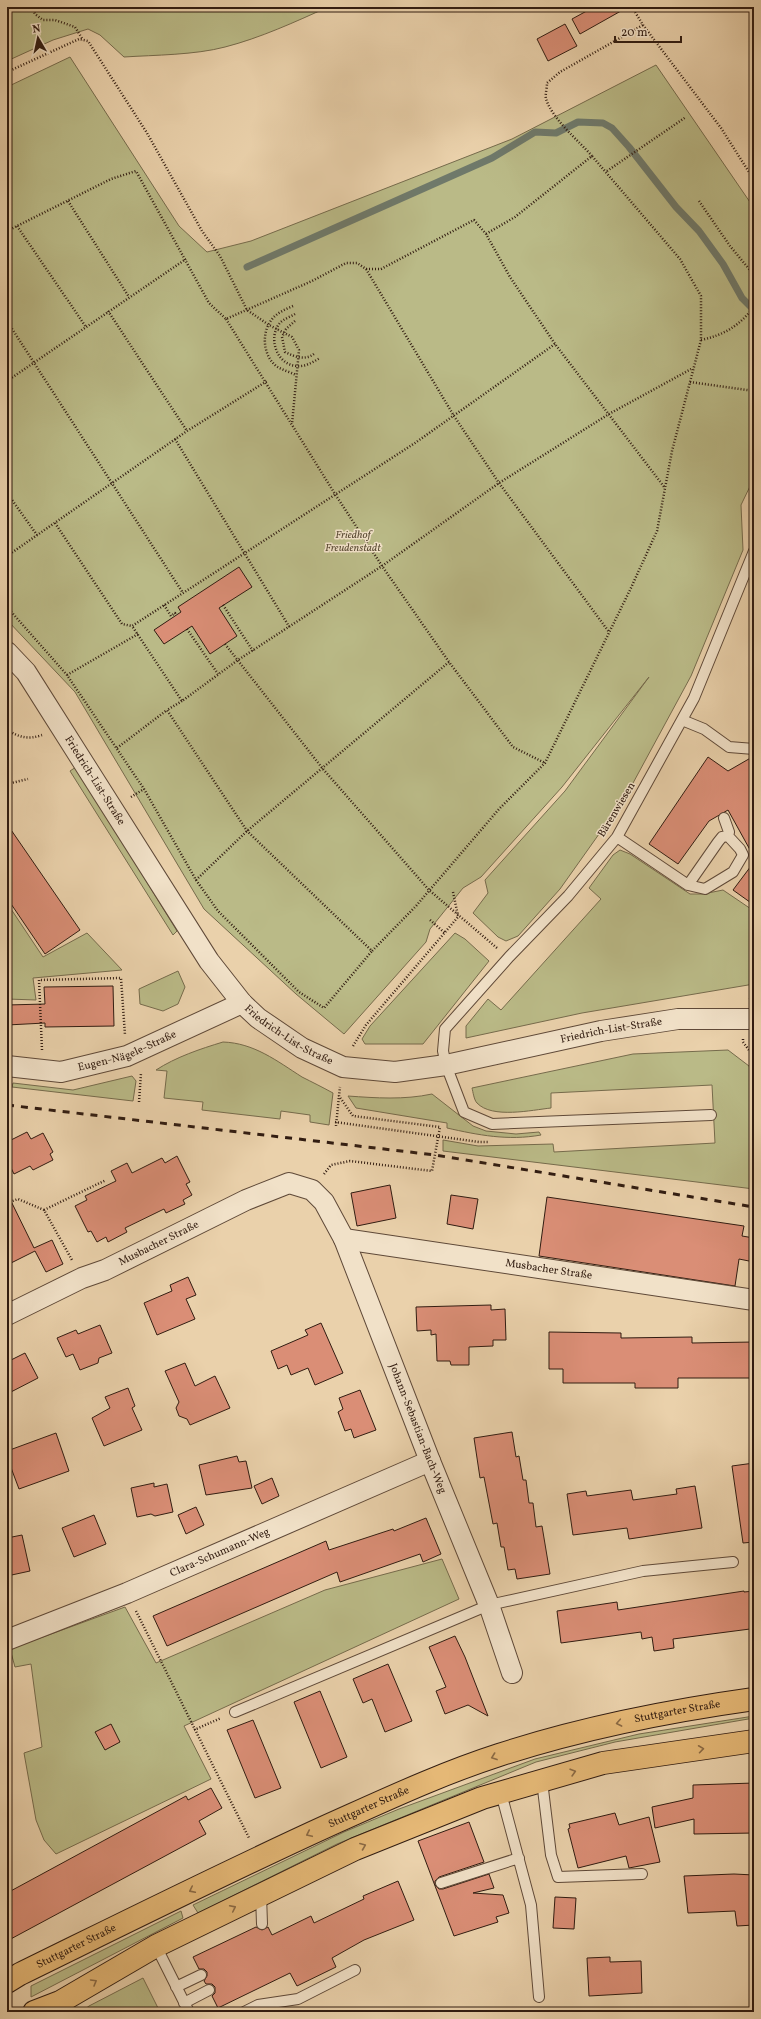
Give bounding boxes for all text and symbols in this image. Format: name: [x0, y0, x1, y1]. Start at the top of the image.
north arrow: [18, 18, 58, 58]
scale bar: [615, 18, 681, 44]
text: N: [32, 22, 42, 38]
text: 20 m: [621, 25, 648, 41]
park label: Friedhof Freudenstadt: [325, 528, 381, 556]
street label: Friedrich-List-Straße: [61, 733, 129, 828]
street label: Bärenwiesen: [595, 779, 640, 840]
street label: Friedrich-List-Straße: [241, 1001, 335, 1069]
street label: Friedrich-List-Straße: [559, 1014, 663, 1047]
street label: Eugen-Nägele-Straße: [76, 1027, 179, 1075]
street label: Musbacher Straße: [116, 1217, 201, 1270]
street label: Musbacher Straße: [504, 1256, 593, 1283]
street label: Johann-Sebastian-Bach-Weg: [385, 1361, 450, 1496]
street label: Clara-Schumann-Weg: [167, 1524, 272, 1581]
street label: Stuttgarter Straße: [633, 1697, 721, 1727]
one-way arrow: [616, 1718, 622, 1726]
one-way arrow: [698, 1745, 704, 1754]
one-way arrow: [490, 1752, 497, 1760]
one-way arrow: [569, 1768, 576, 1777]
street label: Stuttgarter Straße: [326, 1783, 412, 1832]
one-way arrow: [306, 1829, 314, 1837]
one-way arrow: [360, 1842, 367, 1850]
one-way arrow: [189, 1885, 196, 1893]
one-way arrow: [229, 1905, 237, 1913]
street label: Stuttgarter Straße: [34, 1920, 119, 1972]
one-way arrow: [90, 1979, 97, 1987]

